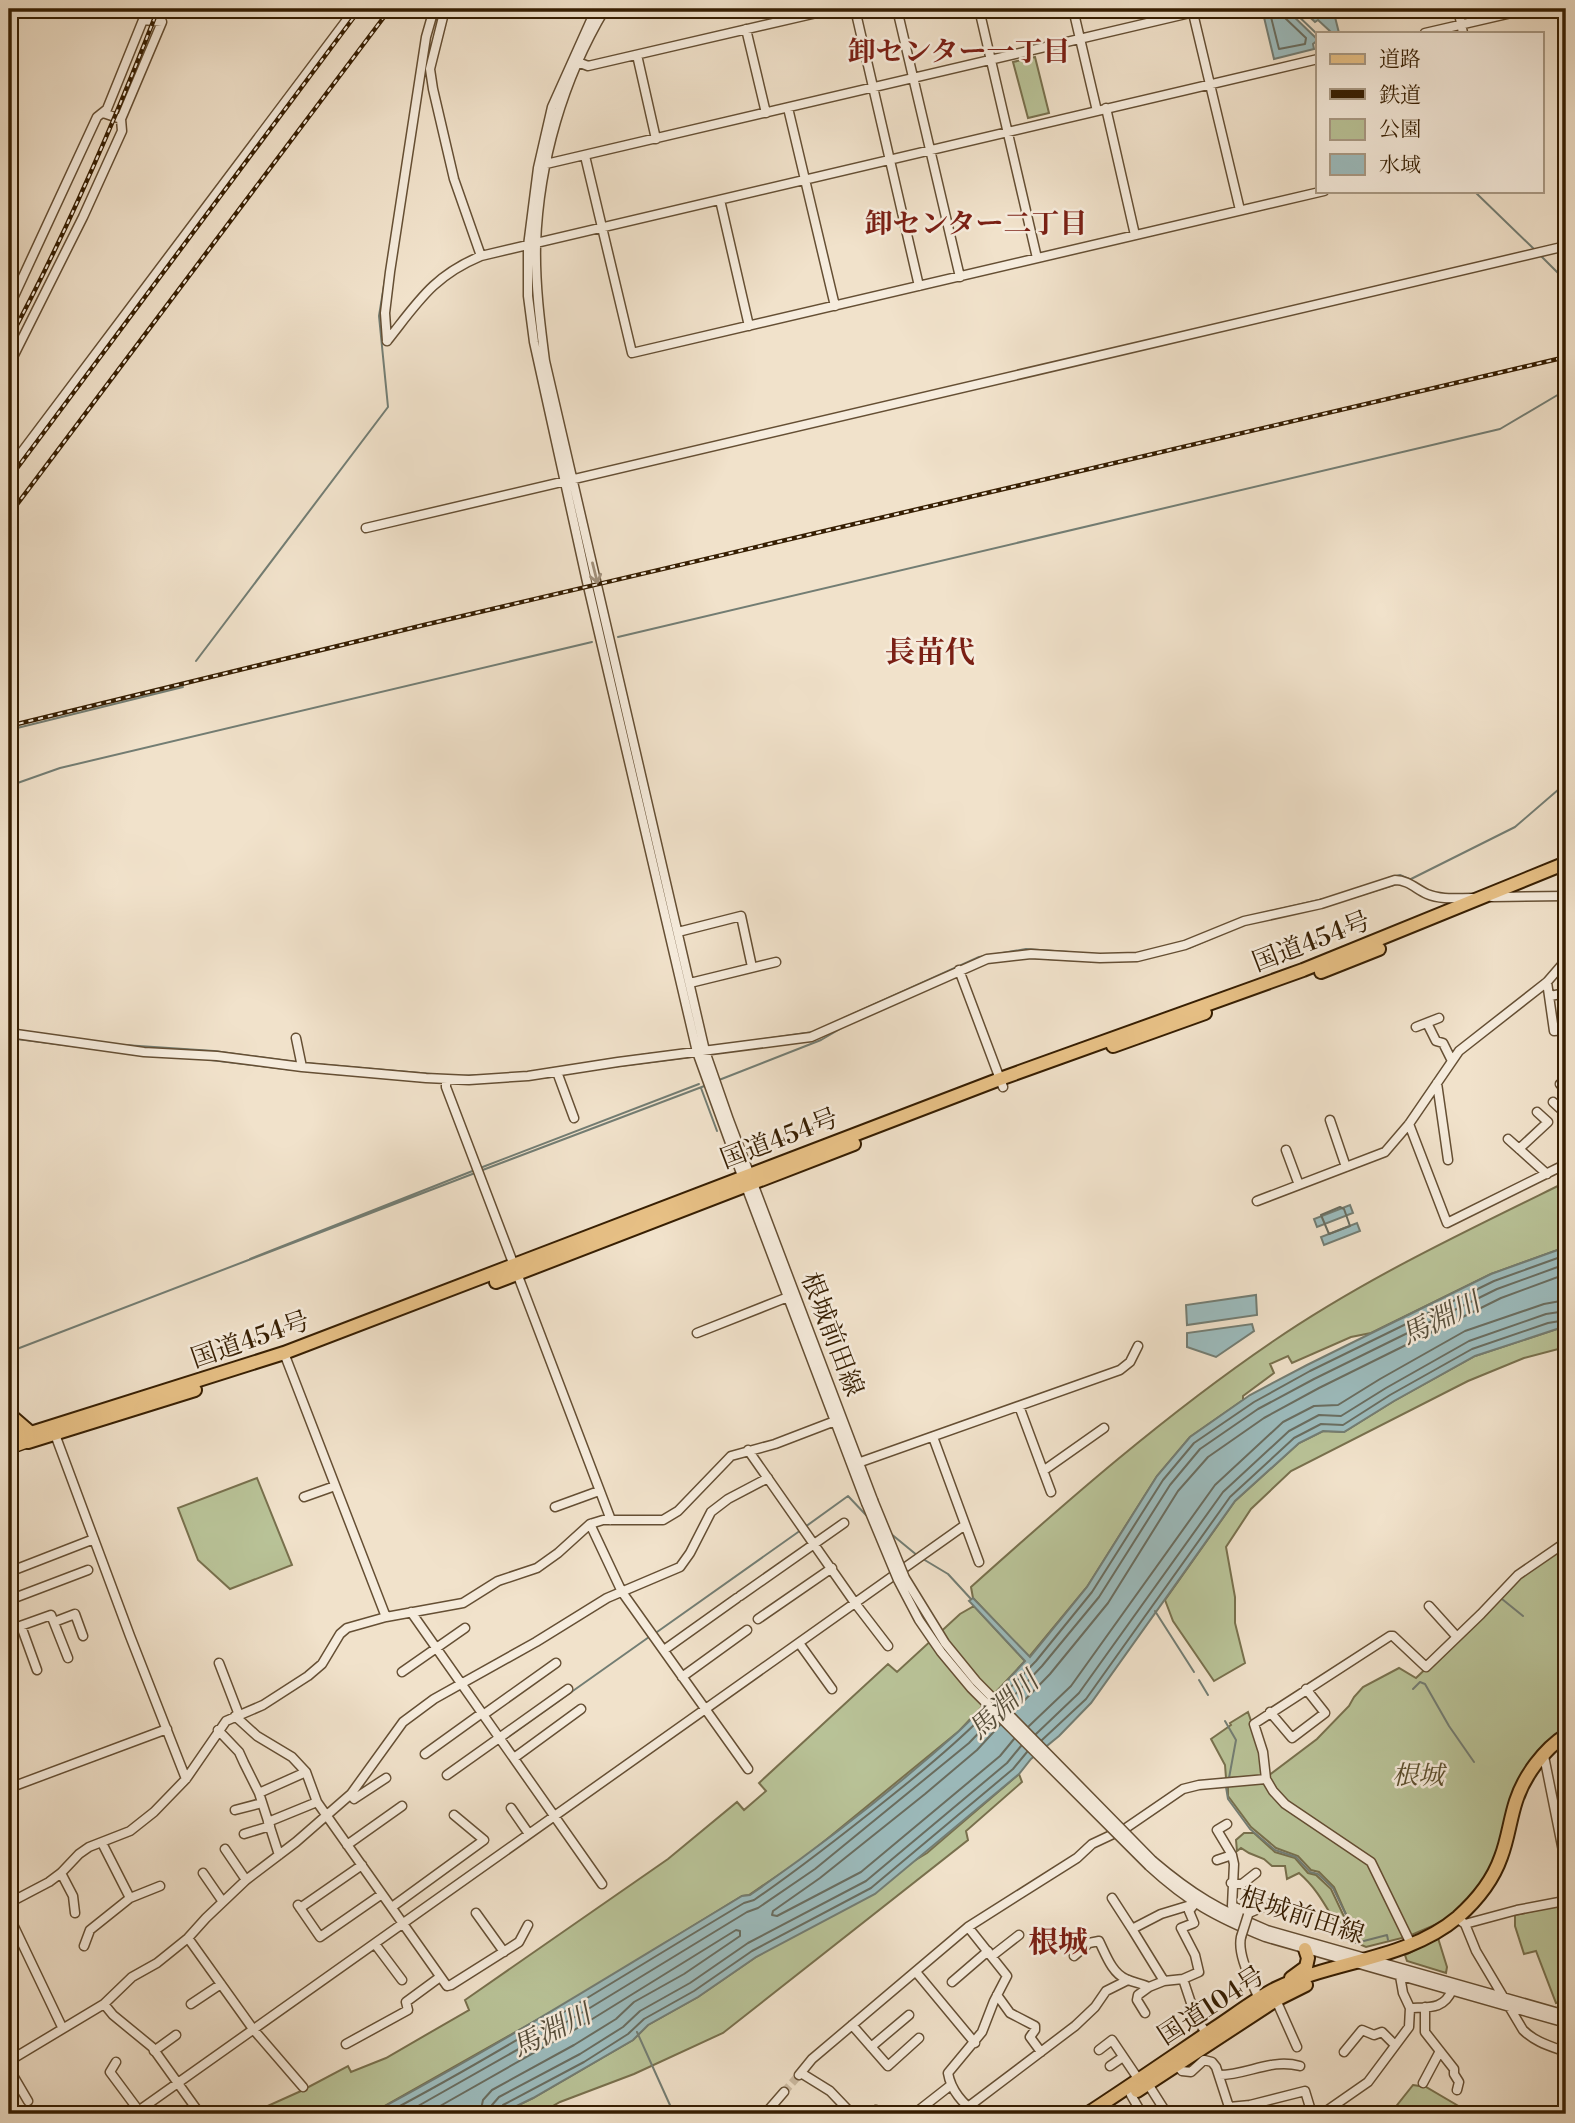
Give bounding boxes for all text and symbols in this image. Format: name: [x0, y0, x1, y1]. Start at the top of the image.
legend: [1316, 32, 1544, 192]
district label: 卸センター一丁目: [848, 35, 1070, 70]
text: 道路: [1379, 47, 1421, 73]
text: 鉄道: [1379, 83, 1421, 109]
text: 公園: [1379, 117, 1421, 143]
text: 水域: [1379, 153, 1421, 179]
district label: 卸センター二丁目: [865, 207, 1087, 242]
one-way arrow: [589, 561, 602, 584]
district label: 長苗代: [885, 634, 975, 672]
street label: 国道454号: [1248, 905, 1375, 979]
street label: 国道454号: [716, 1102, 843, 1176]
street label: 根城前田線: [794, 1268, 870, 1401]
water label: 馬淵川: [1395, 1284, 1489, 1353]
street label: 国道454号: [187, 1305, 314, 1375]
water label: 馬淵川: [961, 1663, 1049, 1748]
park label: 根城: [1392, 1760, 1448, 1792]
street label: 根城前田線: [1235, 1881, 1368, 1951]
district label: 根城: [1028, 1924, 1088, 1962]
street label: 国道104号: [1152, 1959, 1271, 2052]
water label: 馬淵川: [506, 1996, 600, 2065]

